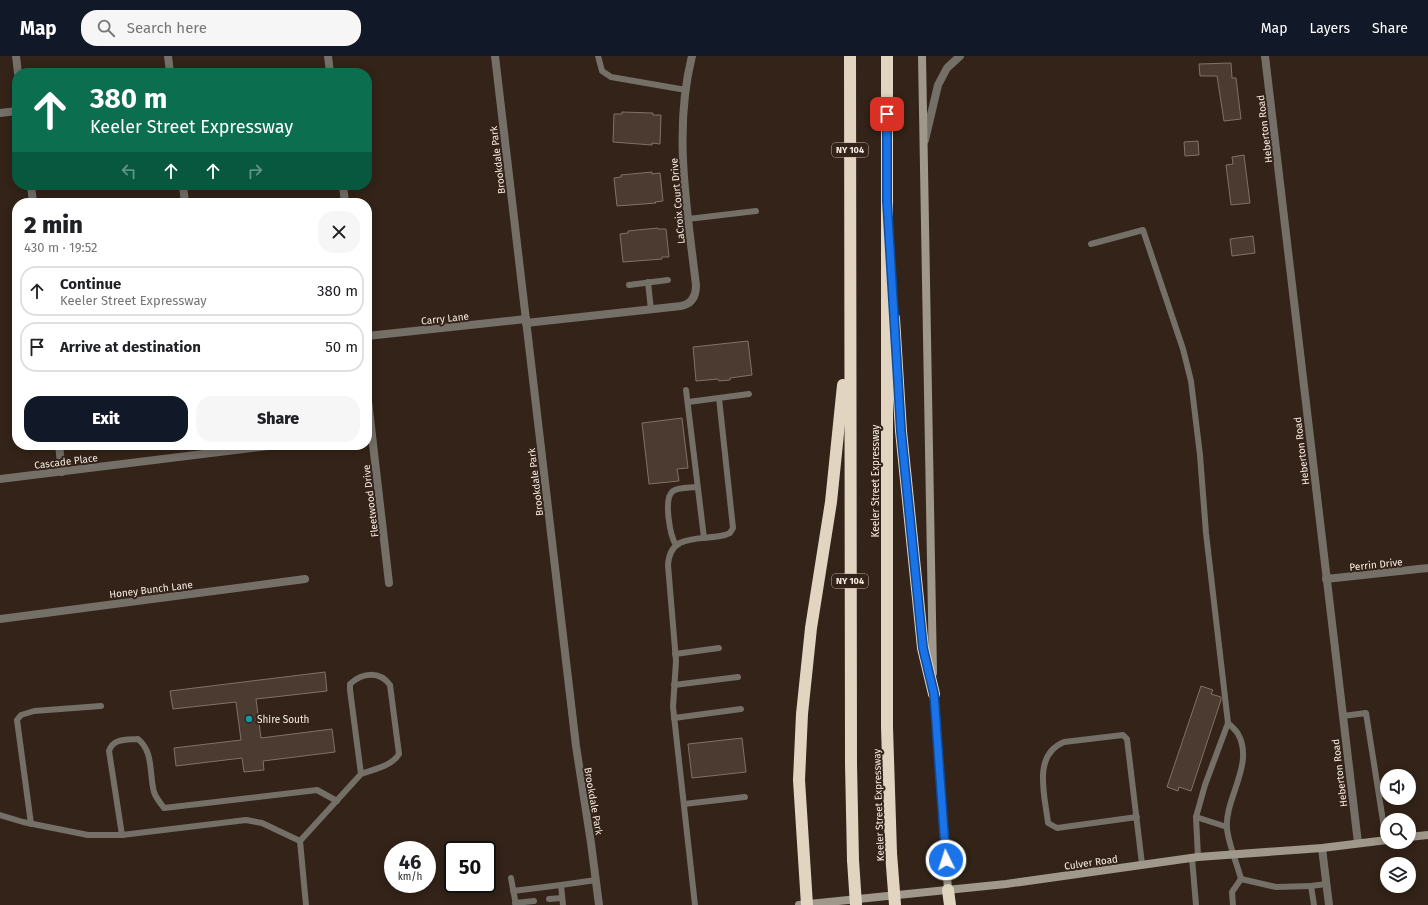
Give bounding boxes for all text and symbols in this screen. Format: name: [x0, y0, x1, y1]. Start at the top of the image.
search box: [81, 10, 361, 46]
text: Map: [20, 17, 57, 40]
icon: search: [95, 17, 117, 39]
text: Search here: [127, 19, 207, 37]
text: Map: [1261, 20, 1287, 37]
text: Layers: [1309, 20, 1350, 37]
text: Share: [1372, 20, 1408, 37]
text: 380 m: [90, 82, 168, 115]
icon: ahead: [24, 84, 76, 136]
street label: Heberton Road: [1255, 94, 1275, 164]
pin: [870, 97, 904, 131]
icon: arrive: [876, 103, 898, 125]
text: Keeler Street Expressway: [90, 116, 293, 138]
street label: Brookdale Park: [488, 124, 508, 195]
road number: NY 104: [832, 143, 868, 157]
street label: LaCroix Court Drive: [668, 157, 688, 244]
icon: left: [118, 160, 140, 182]
icon: ahead: [160, 160, 182, 182]
icon: ahead: [202, 160, 224, 182]
icon: right: [244, 160, 266, 182]
text: 2 min: [24, 211, 83, 239]
button: close: [318, 211, 360, 253]
text: 430 m · 19:52: [24, 240, 97, 255]
text: Continue: [60, 275, 121, 293]
icon: ahead: [26, 280, 48, 302]
text: 380 m: [317, 282, 358, 300]
text: Keeler Street Expressway: [60, 293, 207, 308]
street label: Carry Lane: [421, 311, 470, 327]
icon: arrive: [26, 336, 48, 358]
text: Arrive at destination: [60, 338, 201, 356]
text: 50 m: [325, 338, 358, 356]
button: Exit: [24, 396, 188, 442]
button: Share: [196, 396, 360, 442]
street label: Heberton Road: [1292, 416, 1312, 486]
street label: Keeler Street Expressway: [870, 424, 882, 537]
street label: Brookdale Park: [526, 446, 546, 517]
street label: Cascade Place: [34, 452, 99, 472]
street label: Fleetwood Drive: [361, 464, 381, 538]
street label: Perrin Drive: [1349, 556, 1403, 574]
road number: NY 104: [832, 574, 868, 588]
street label: Honey Bunch Lane: [109, 579, 194, 601]
marker: Shire South: [244, 714, 254, 724]
place label: Shire South: [257, 714, 309, 726]
street label: Heberton Road: [1330, 738, 1350, 808]
street label: Keeler Street Expressway: [871, 748, 887, 862]
street label: Brookdale Park: [581, 766, 605, 837]
map controls: [1380, 769, 1416, 893]
button: sound: [1380, 769, 1416, 805]
button: search: [1380, 813, 1416, 849]
position arrow: [925, 839, 967, 881]
speed limit sign: 50: [444, 841, 496, 893]
text: 46: [399, 850, 421, 874]
street label: Culver Road: [1064, 853, 1119, 873]
button: layers: [1380, 857, 1416, 893]
text: km/h: [398, 871, 422, 883]

